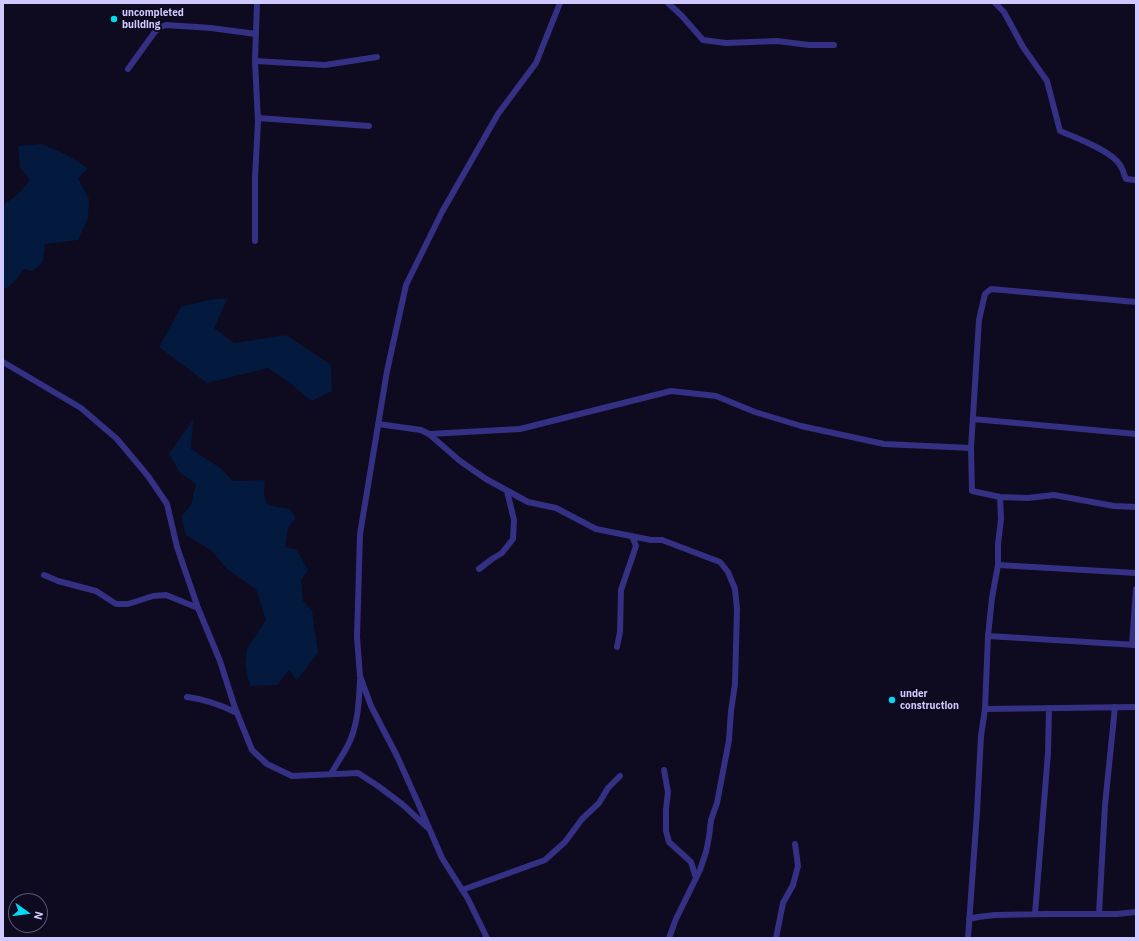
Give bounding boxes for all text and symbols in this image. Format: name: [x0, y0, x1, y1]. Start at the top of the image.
place label: uncompleted building: [122, 7, 184, 30]
marker: uncompleted building: [109, 14, 119, 24]
place label: under construction: [900, 688, 959, 712]
marker: under construction: [887, 695, 897, 705]
north arrow: [8, 893, 48, 933]
text: N: [31, 910, 46, 921]

